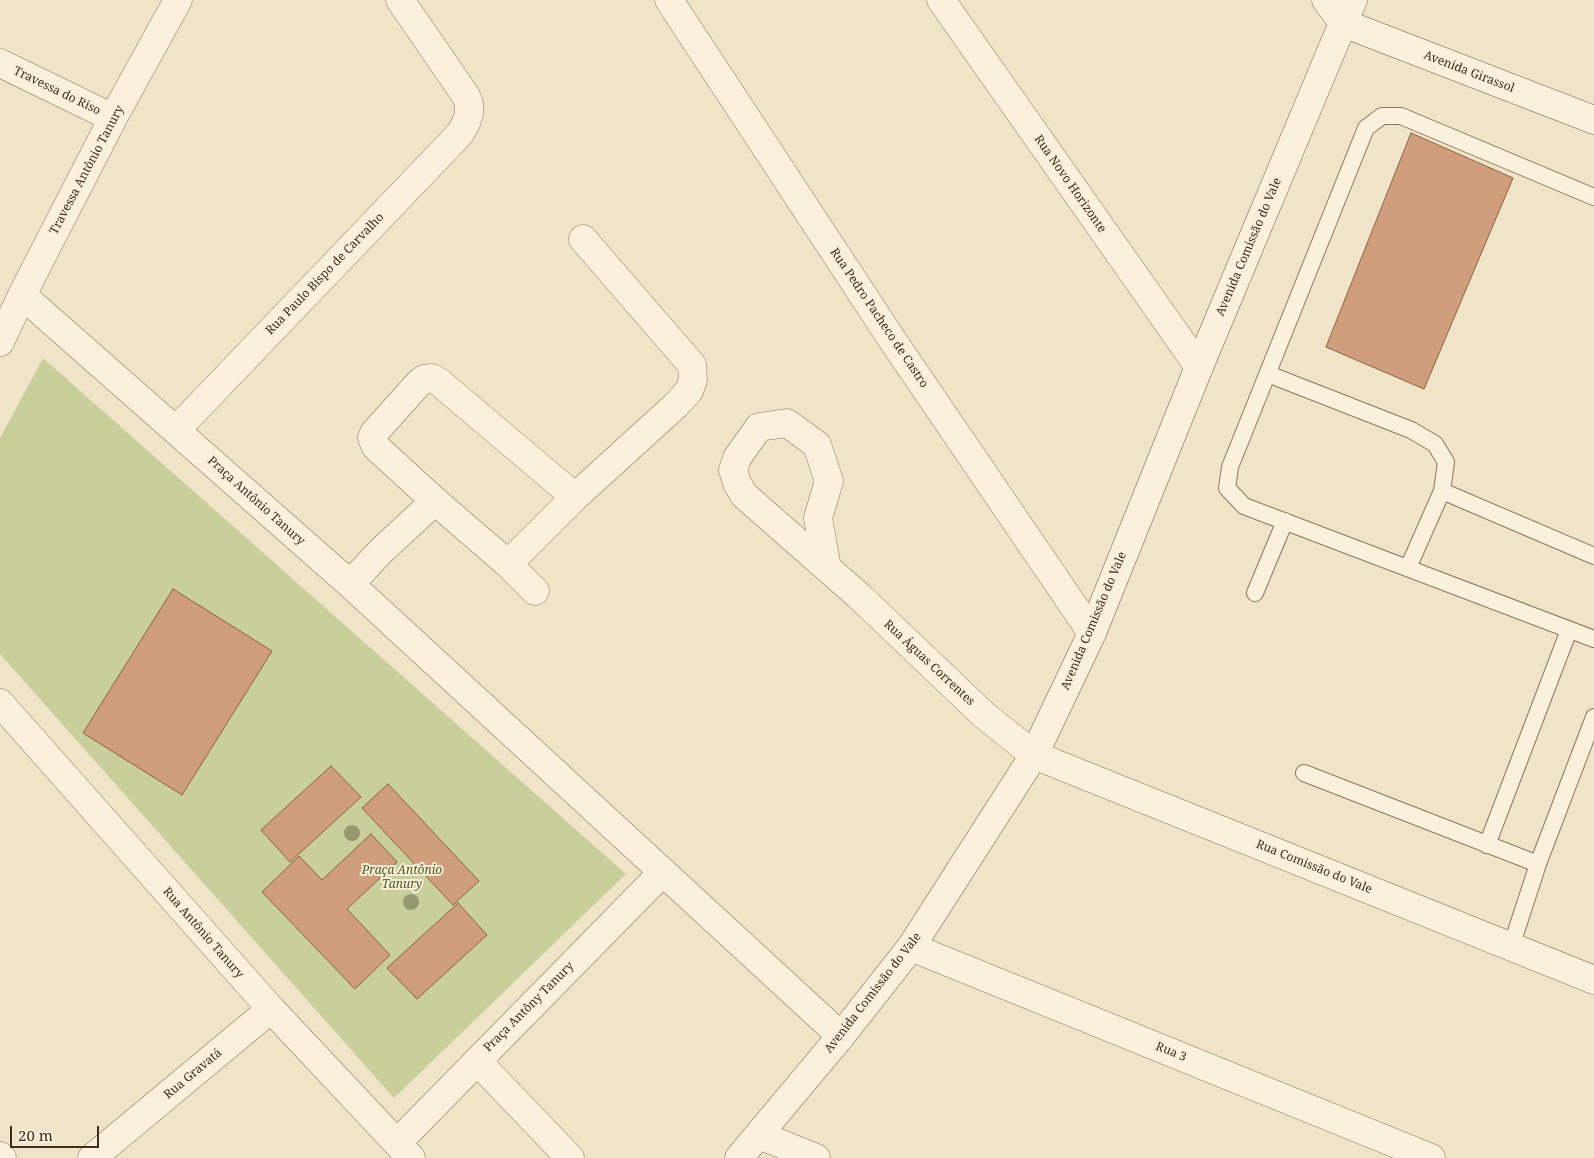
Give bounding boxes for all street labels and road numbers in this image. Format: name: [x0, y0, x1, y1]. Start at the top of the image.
street label: Avenida Girassol: [1422, 48, 1516, 96]
street label: Travessa do Riso: [11, 64, 103, 118]
street label: Travessa Antônio Tanury: [47, 103, 127, 237]
street label: Rua Novo Horizonte: [1031, 132, 1109, 236]
street label: Avenida Comissão do Vale: [1213, 176, 1285, 318]
street label: Rua Paulo Bispo de Carvalho: [263, 210, 387, 338]
street label: Rua Pedro Pacheco de Castro: [827, 245, 931, 391]
street label: Praça Antônio Tanury: [204, 454, 308, 548]
street label: Avenida Comissão do Vale: [1058, 550, 1130, 692]
street label: Rua Águas Correntes: [881, 617, 977, 709]
street label: Rua Comissão do Vale: [1254, 837, 1374, 897]
street label: Rua Antônio Tanury: [160, 885, 246, 981]
street label: Avenida Comissão do Vale: [822, 930, 924, 1056]
street label: Praça Antôny Tanury: [481, 959, 577, 1055]
street label: Rua 3: [1153, 1039, 1189, 1065]
street label: Rua Gravatá: [161, 1046, 225, 1102]

